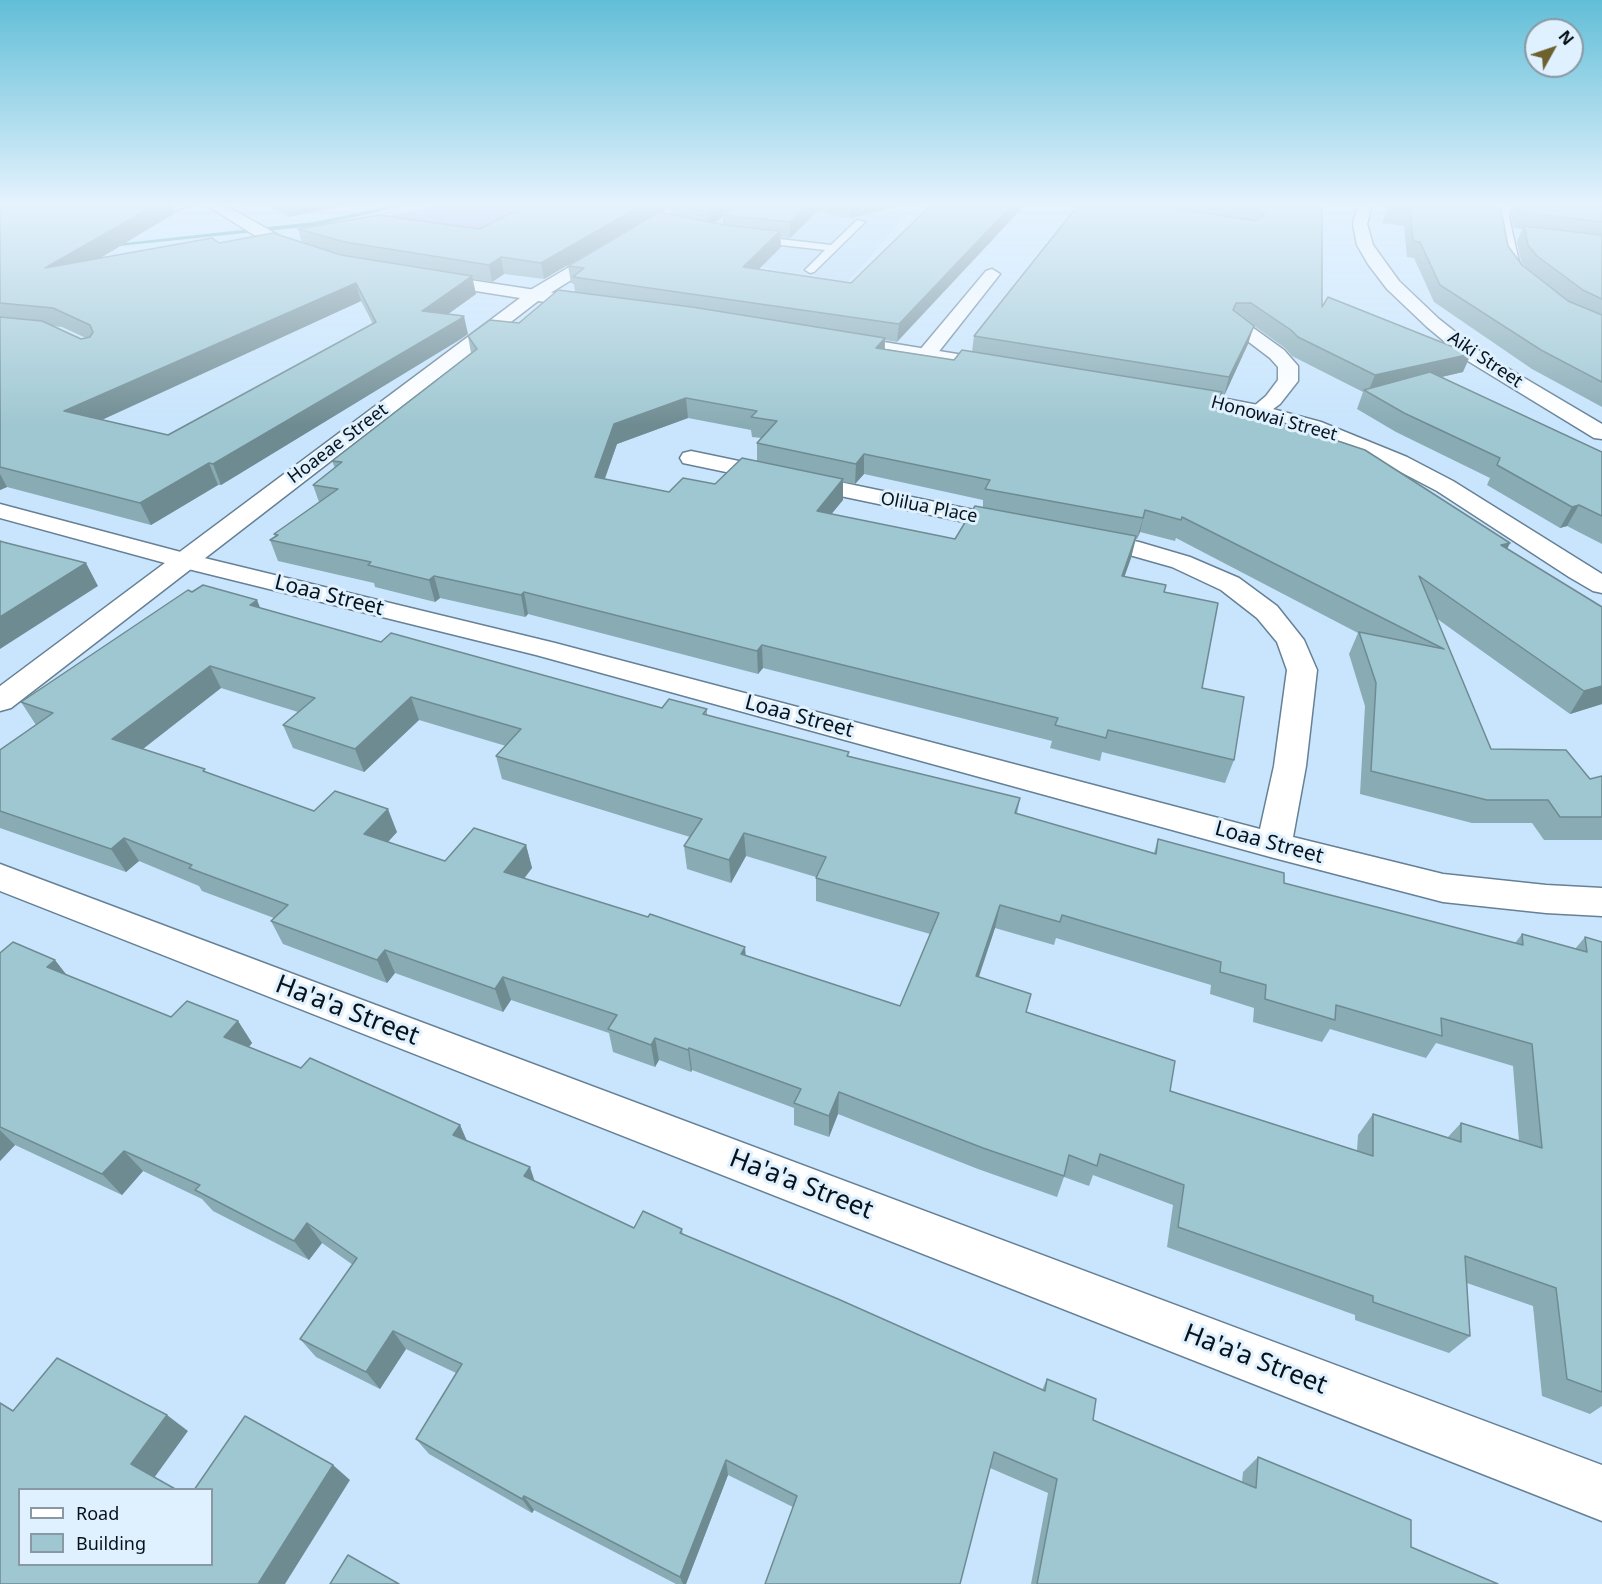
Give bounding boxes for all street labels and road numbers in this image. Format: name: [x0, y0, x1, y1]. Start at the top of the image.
street label: Aiki Street: [1444, 327, 1526, 393]
street label: Honowai Street: [1209, 392, 1339, 446]
street label: Hoaeae Street: [284, 399, 392, 489]
street label: Olilua Place: [879, 488, 979, 528]
street label: Loaa Street: [272, 570, 386, 622]
street label: Loaa Street: [742, 690, 856, 744]
street label: Loaa Street: [1212, 816, 1326, 870]
street label: Ha'a'a Street: [271, 969, 423, 1053]
street label: Ha'a'a Street: [725, 1143, 877, 1227]
street label: Ha'a'a Street: [1179, 1318, 1331, 1402]

